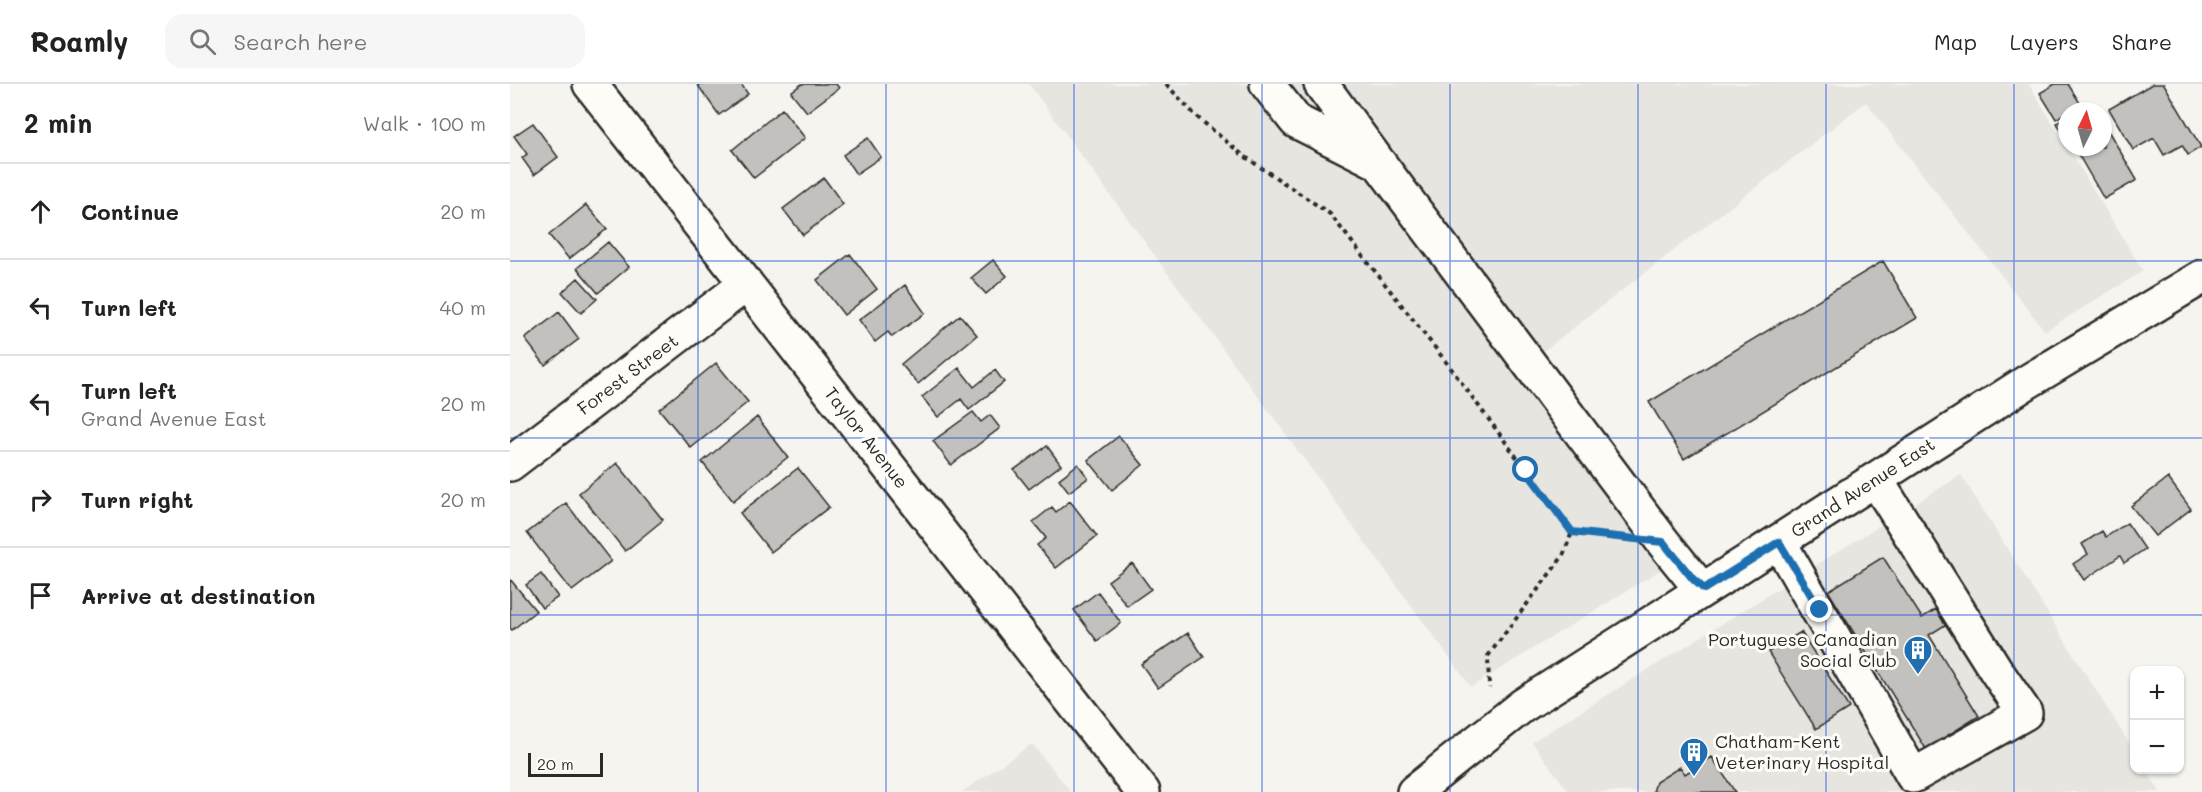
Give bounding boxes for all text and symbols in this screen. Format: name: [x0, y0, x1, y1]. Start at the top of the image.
search box: [165, 14, 585, 68]
text: Roamly: [30, 23, 129, 59]
icon: search: [186, 25, 219, 58]
text: Search here: [234, 27, 367, 56]
text: Map: [1934, 28, 1977, 55]
text: Layers: [2010, 28, 2079, 55]
text: Share: [2112, 28, 2172, 55]
north arrow: [2058, 102, 2112, 156]
text: 2 min: [24, 106, 92, 140]
text: Walk · 100 m: [363, 110, 486, 136]
icon: ahead: [24, 195, 57, 228]
text: Continue: [81, 197, 179, 226]
text: 20 m: [440, 198, 486, 224]
icon: left: [24, 291, 57, 324]
text: Turn left: [81, 293, 177, 322]
text: 40 m: [440, 294, 486, 320]
street label: Forest Street: [572, 328, 683, 420]
text: Turn left: [81, 376, 177, 405]
street label: Taylor Avenue: [819, 382, 914, 493]
icon: left: [24, 387, 57, 420]
text: 20 m: [440, 390, 486, 416]
text: Grand Avenue East: [81, 405, 267, 431]
street label: Grand Avenue East: [1786, 432, 1939, 543]
route start: [1512, 456, 1538, 482]
icon: right: [24, 483, 57, 516]
text: Turn right: [81, 485, 193, 514]
text: 20 m: [440, 486, 486, 512]
icon: arrive: [24, 579, 57, 612]
text: Arrive at destination: [81, 581, 316, 610]
route end: [1806, 596, 1832, 622]
place label: Portuguese Canadian Social Club: [1708, 627, 1897, 672]
building icon: Portuguese Canadian Social Club: [1902, 634, 1934, 676]
map controls: [2130, 666, 2184, 774]
button: +: [2130, 666, 2184, 720]
button: −: [2130, 720, 2184, 774]
place label: Chatham-Kent Veterinary Hospital: [1715, 729, 1889, 774]
building icon: Chatham-Kent Veterinary Hospital: [1678, 736, 1710, 778]
scale bar: [528, 750, 603, 778]
text: 20 m: [537, 753, 574, 774]

